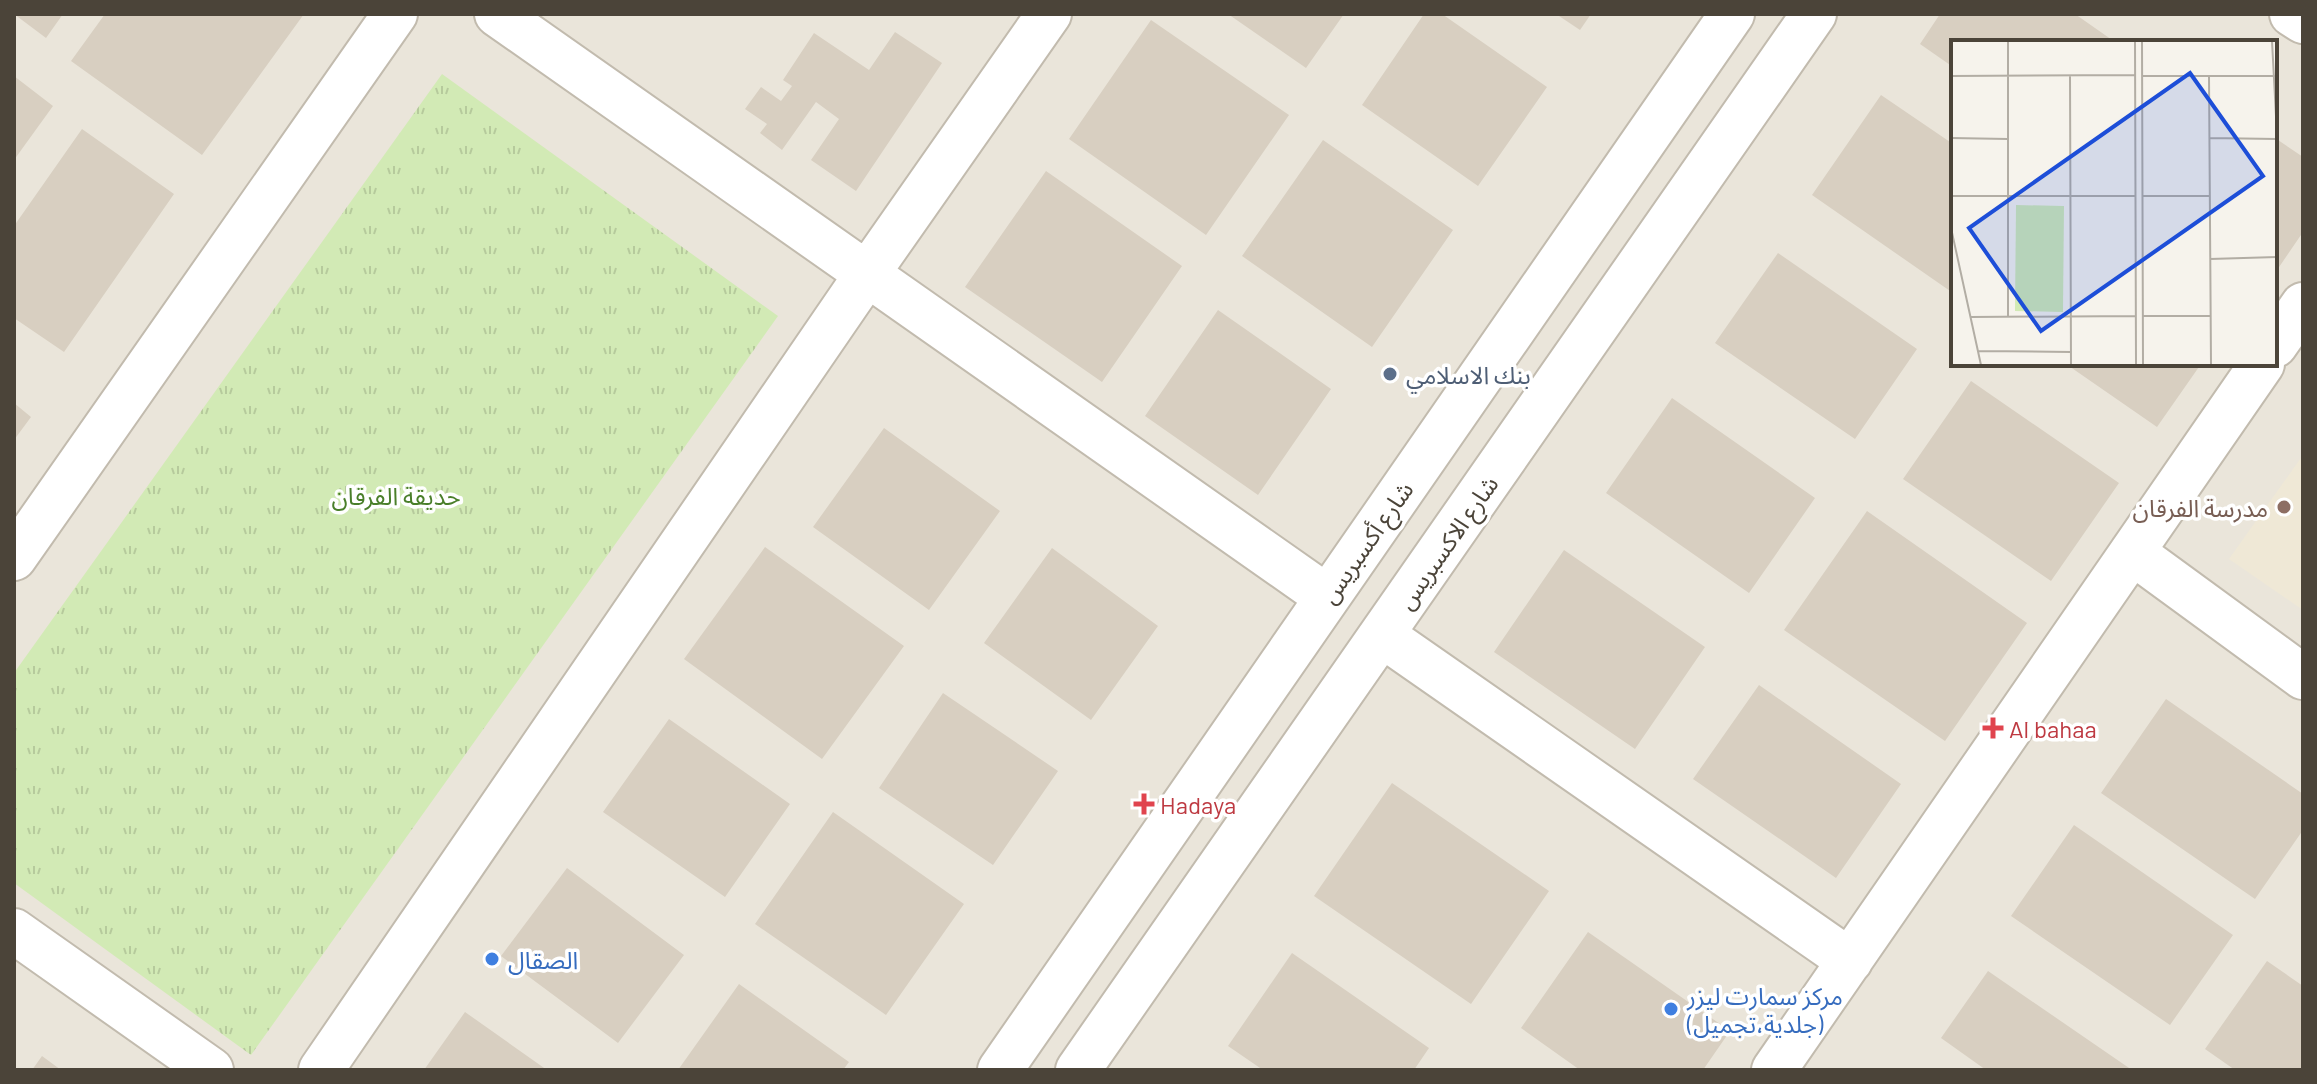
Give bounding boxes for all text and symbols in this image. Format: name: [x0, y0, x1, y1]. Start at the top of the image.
inset map: [1951, 40, 2277, 366]
place label: بنك الاسلامي: [1406, 360, 1531, 394]
marker: بنك الاسلامي: [1381, 365, 1399, 383]
street label: شارع الاكسبريس: [1390, 470, 1507, 617]
street label: شارع أكسبريس: [1313, 475, 1422, 611]
park label: حديقة الفرقان: [331, 481, 461, 511]
place label: مدرسة الفرقان: [2132, 493, 2268, 523]
marker: مدرسة الفرقان: [2275, 498, 2293, 516]
place label: Al bahaa: [2009, 714, 2097, 743]
marker: Al bahaa: [1984, 719, 2002, 737]
place label: Hadaya: [1160, 790, 1236, 819]
marker: Hadaya: [1135, 795, 1153, 813]
place label: الصقال: [508, 945, 578, 975]
marker: الصقال: [483, 950, 501, 968]
place label: مركز سمارت ليزر (جلدية،تجميل): [1686, 981, 1843, 1038]
marker: مركز سمارت ليزر (جلدية،تجميل): [1662, 1000, 1680, 1018]

